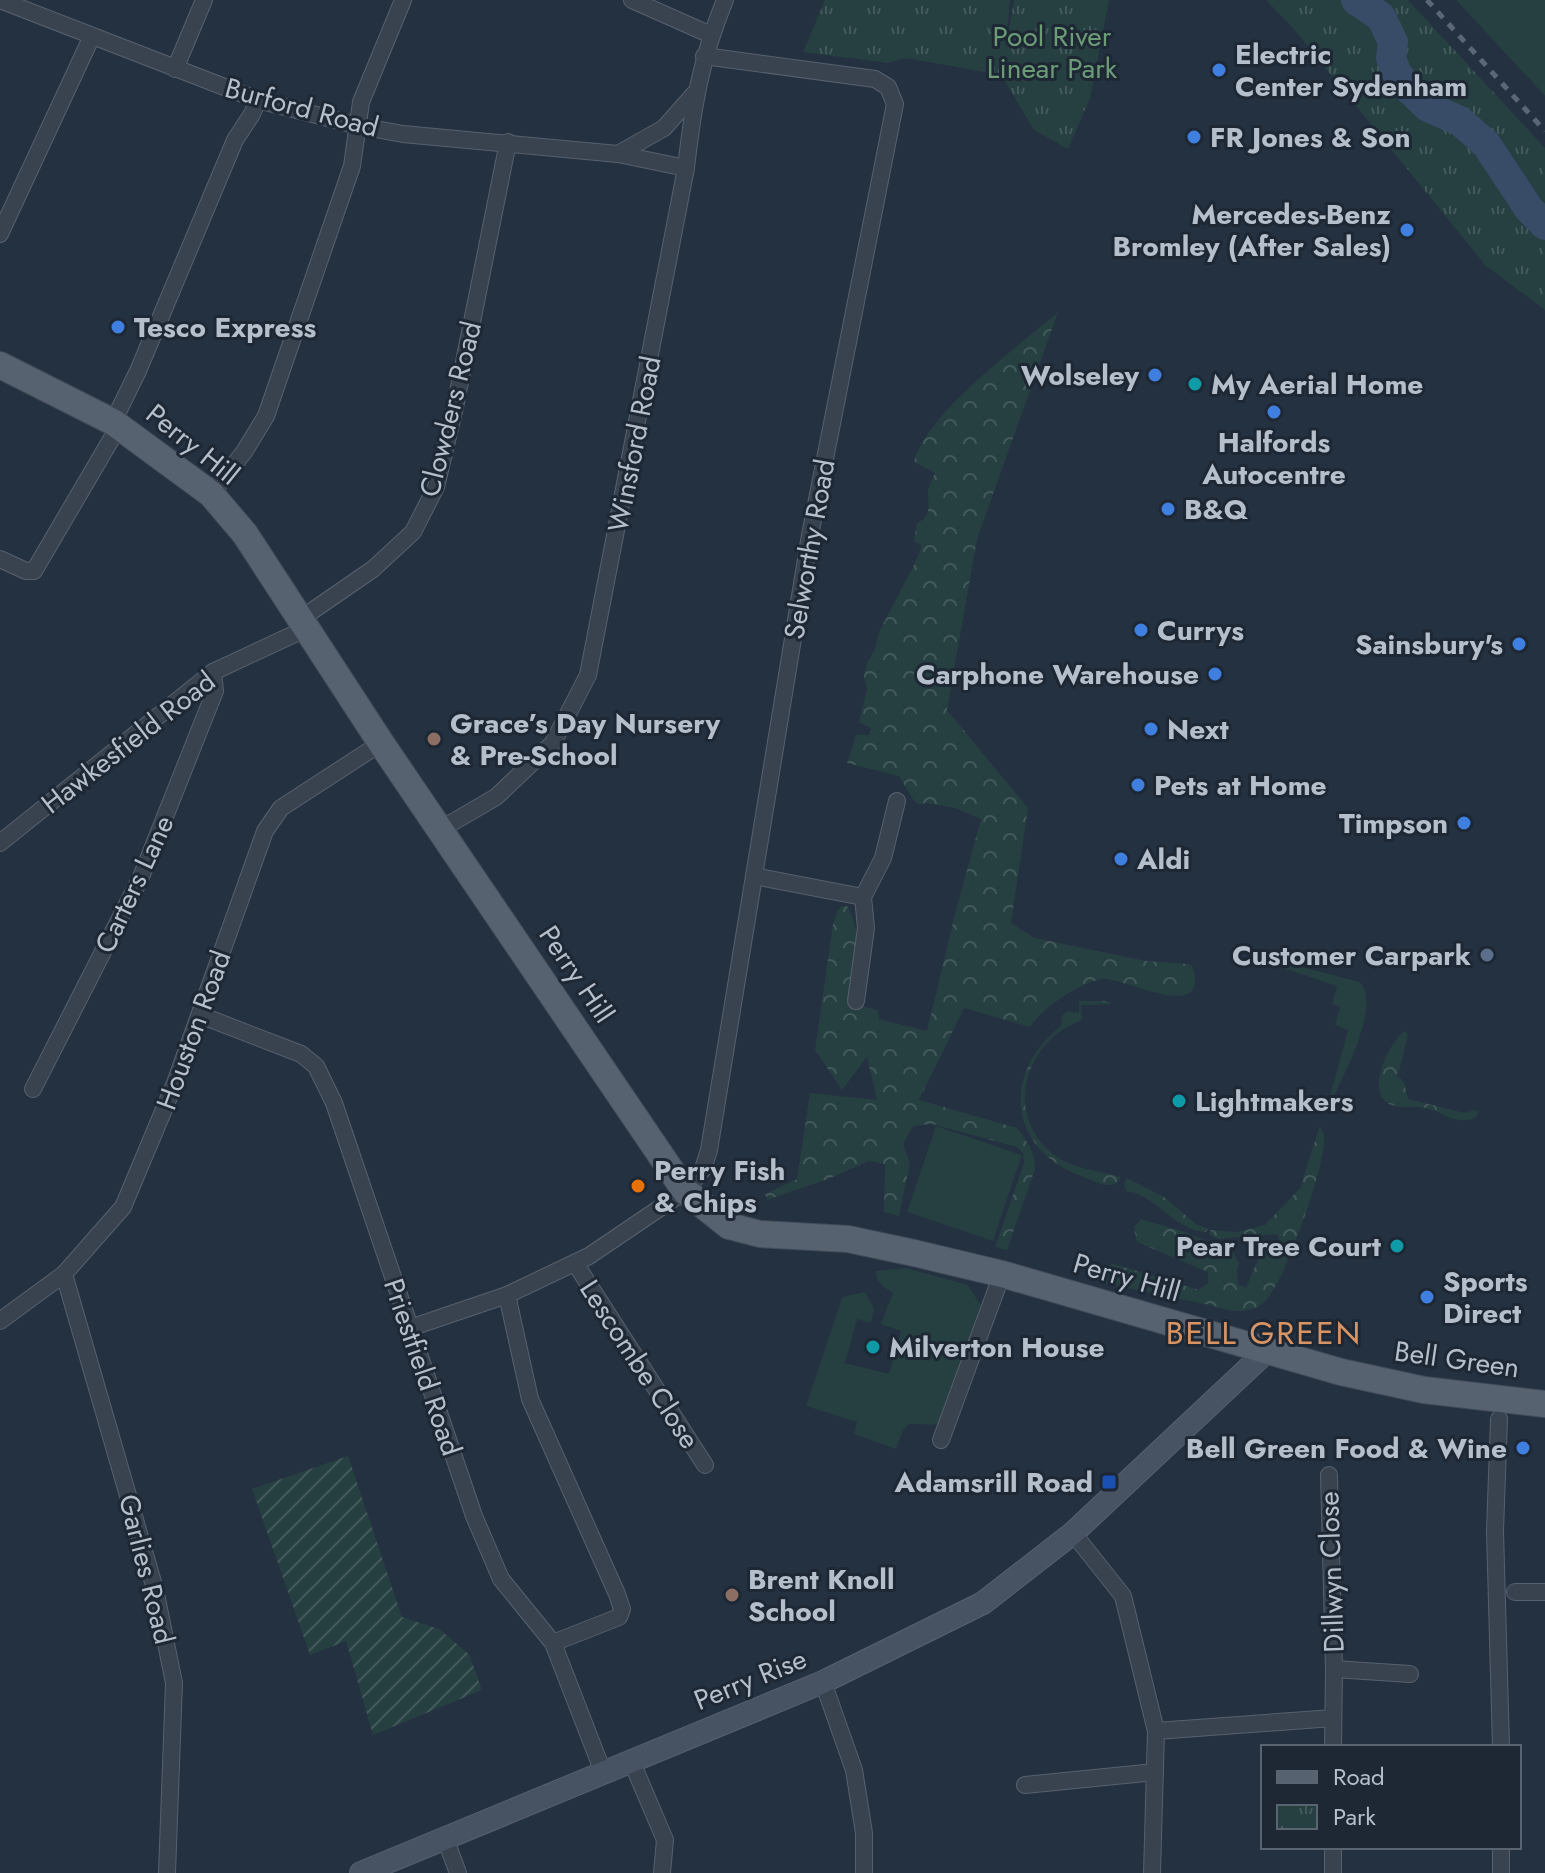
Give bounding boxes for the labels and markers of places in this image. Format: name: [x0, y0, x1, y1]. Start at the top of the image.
place label: Electric Center Sydenham: [1235, 34, 1467, 107]
marker: Electric Center Sydenham: [1210, 61, 1228, 79]
place label: FR Jones & Son: [1210, 117, 1411, 158]
marker: FR Jones & Son: [1185, 128, 1203, 146]
place label: Mercedes-Benz Bromley (After Sales): [1113, 194, 1391, 267]
marker: Mercedes-Benz Bromley (After Sales): [1398, 221, 1416, 239]
place label: Tesco Express: [134, 307, 316, 348]
marker: Tesco Express: [109, 318, 127, 336]
place label: Wolseley: [1021, 355, 1139, 396]
place label: My Aerial Home: [1211, 364, 1423, 405]
marker: Wolseley: [1146, 366, 1164, 384]
marker: My Aerial Home: [1186, 375, 1204, 393]
marker: Halfords Autocentre: [1265, 403, 1283, 421]
place label: Halfords Autocentre: [1201, 422, 1346, 495]
place label: B&Q: [1184, 489, 1249, 530]
marker: B&Q: [1159, 500, 1177, 518]
place label: Currys: [1157, 610, 1244, 651]
marker: Currys: [1132, 621, 1150, 639]
place label: Sainsbury's: [1355, 624, 1503, 665]
marker: Sainsbury's: [1510, 635, 1528, 653]
place label: Carphone Warehouse: [916, 654, 1199, 695]
marker: Carphone Warehouse: [1206, 665, 1224, 683]
place label: Grace’s Day Nursery & Pre-School: [450, 703, 721, 776]
place label: Next: [1167, 709, 1229, 750]
marker: Next: [1142, 720, 1160, 738]
marker: Grace’s Day Nursery & Pre-School: [425, 730, 443, 748]
place label: Pets at Home: [1154, 765, 1327, 806]
marker: Pets at Home: [1129, 776, 1147, 794]
place label: Timpson: [1339, 803, 1448, 844]
marker: Timpson: [1455, 814, 1473, 832]
place label: Aldi: [1136, 839, 1190, 880]
marker: Aldi: [1112, 850, 1130, 868]
place label: Customer Carpark: [1232, 935, 1471, 976]
marker: Customer Carpark: [1478, 946, 1496, 964]
place label: Lightmakers: [1195, 1081, 1354, 1122]
marker: Lightmakers: [1170, 1092, 1188, 1110]
place label: Perry Fish & Chips: [654, 1150, 785, 1223]
marker: Perry Fish & Chips: [629, 1177, 647, 1195]
place label: Pear Tree Court: [1176, 1226, 1381, 1267]
marker: Pear Tree Court: [1388, 1237, 1406, 1255]
place label: Sports Direct: [1443, 1261, 1528, 1334]
marker: Sports Direct: [1418, 1288, 1436, 1306]
place label: Milverton House: [889, 1327, 1105, 1368]
marker: Milverton House: [864, 1338, 882, 1356]
place label: Bell Green Food & Wine: [1186, 1428, 1507, 1469]
marker: Bell Green Food & Wine: [1514, 1439, 1532, 1457]
place label: Adamsrill Road: [894, 1462, 1093, 1503]
marker: Adamsrill Road: [1100, 1473, 1118, 1491]
place label: Brent Knoll School: [748, 1559, 894, 1632]
marker: Brent Knoll School: [723, 1586, 741, 1604]

